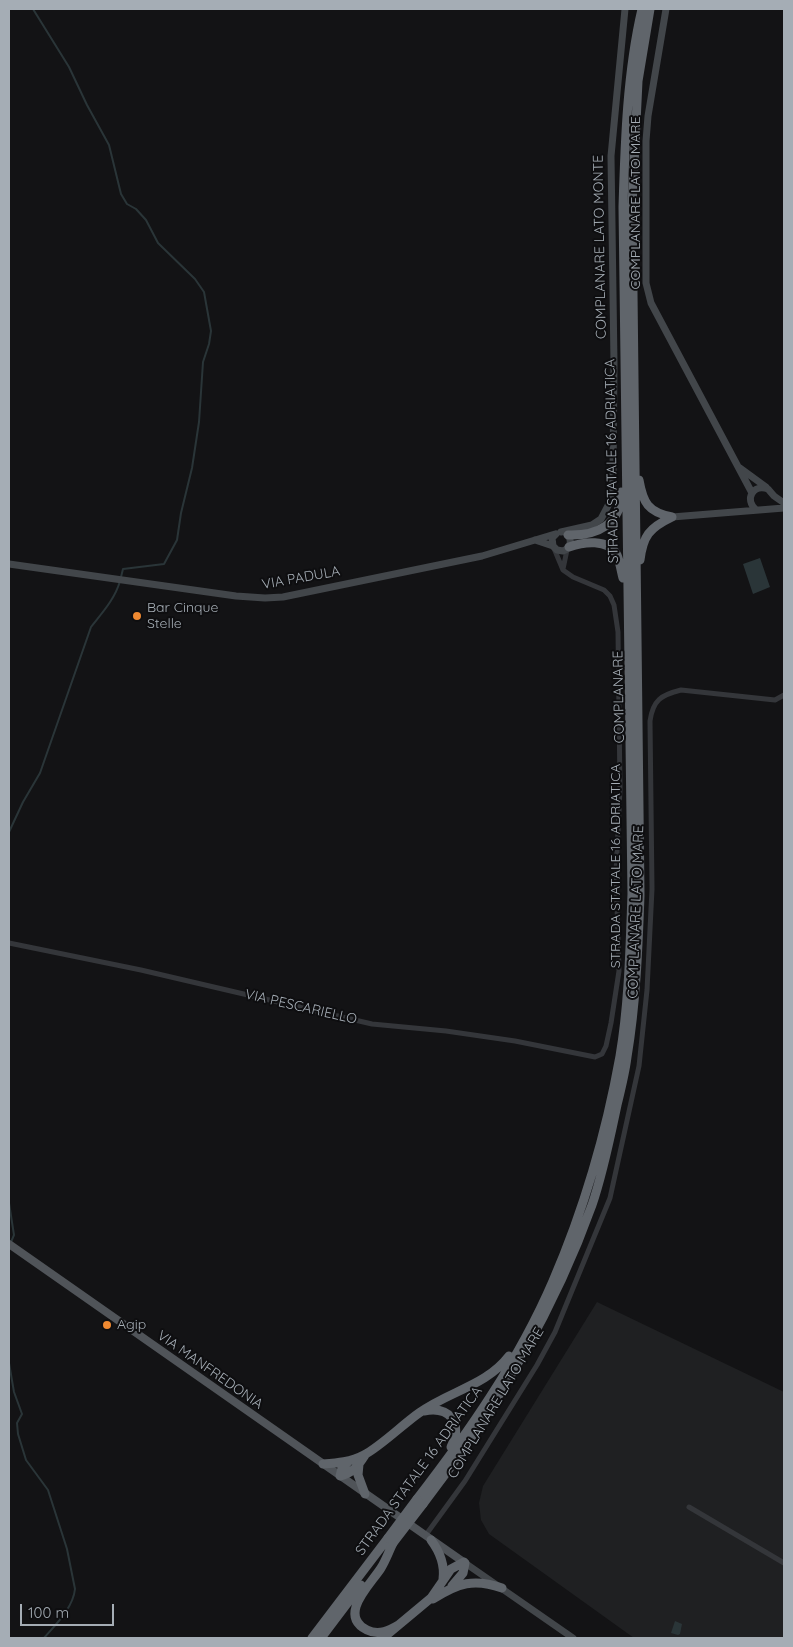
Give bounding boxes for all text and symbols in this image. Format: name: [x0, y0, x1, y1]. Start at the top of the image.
street label: COMPLANARE LATO MARE: [628, 116, 644, 290]
street label: COMPLANARE LATO MONTE: [590, 155, 610, 339]
street label: STRADA STATALE 16 ADRIATICA: [602, 359, 622, 563]
street label: VIA PADULA: [261, 563, 341, 593]
place label: Bar Cinque Stelle: [147, 600, 218, 632]
marker: Bar Cinque Stelle: [131, 610, 143, 622]
street label: COMPLANARE: [610, 650, 628, 744]
street label: STRADA STATALE 16 ADRIATICA: [608, 764, 624, 968]
street label: COMPLANARE LATO MARE: [625, 825, 647, 999]
street label: VIA PESCARIELLO: [243, 986, 359, 1028]
place label: Agip: [117, 1317, 146, 1333]
marker: Agip: [101, 1319, 113, 1331]
street label: COMPLANARE LATO MARE: [444, 1324, 548, 1482]
street label: VIA MANFREDONIA: [154, 1327, 266, 1413]
street label: STRADA STATALE 16 ADRIATICA: [352, 1383, 486, 1559]
scale bar: [22, 1594, 116, 1626]
text: 100 m: [28, 1603, 69, 1622]

